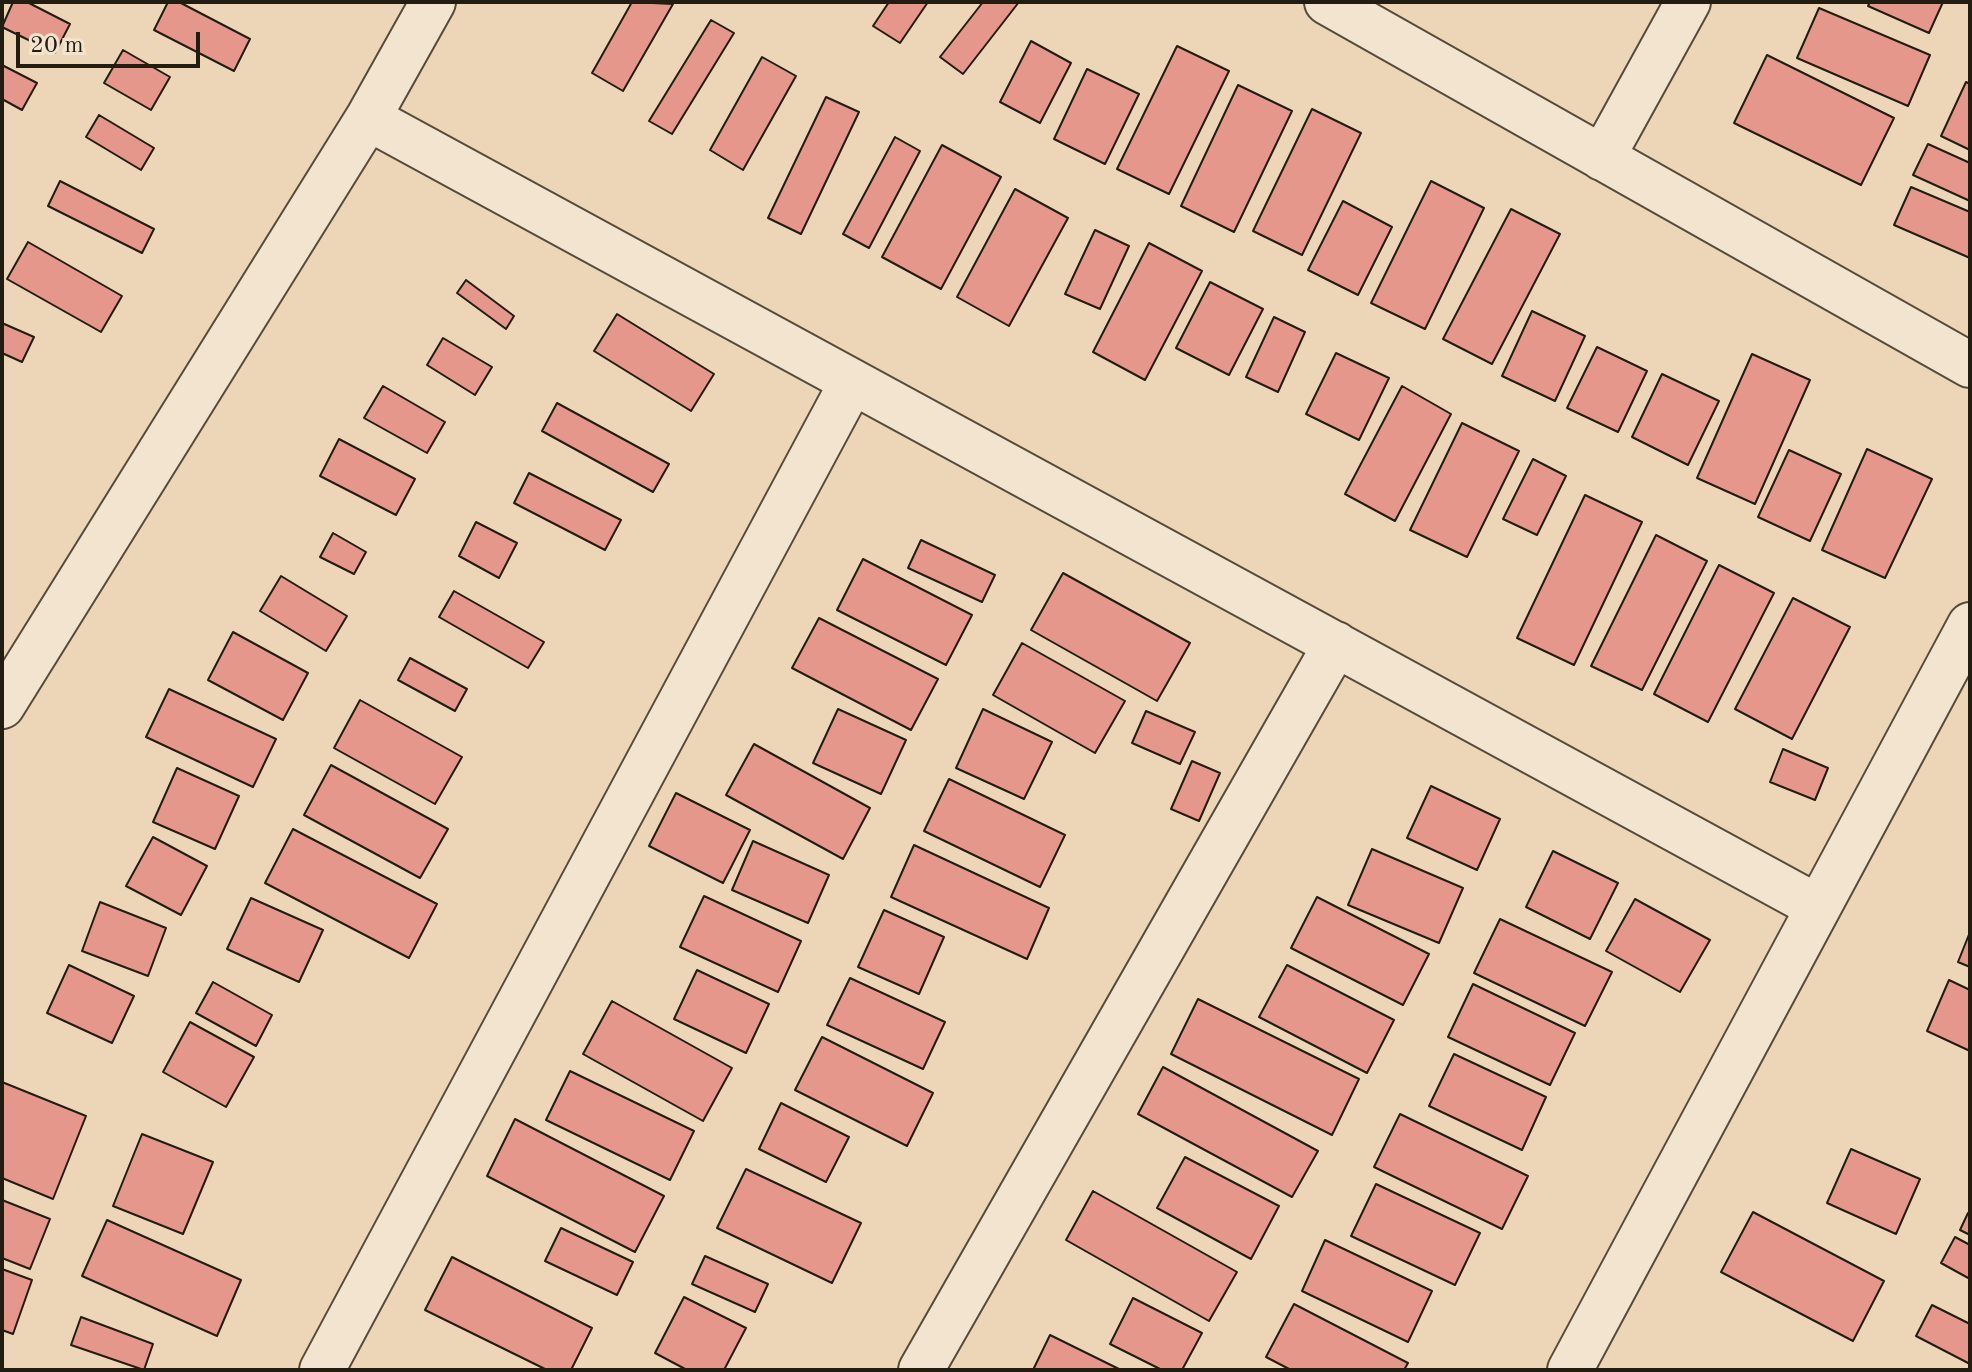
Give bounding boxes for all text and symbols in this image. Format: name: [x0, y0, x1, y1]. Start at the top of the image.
scale bar: [20, 16, 204, 66]
text: 20 m: [30, 34, 84, 58]

